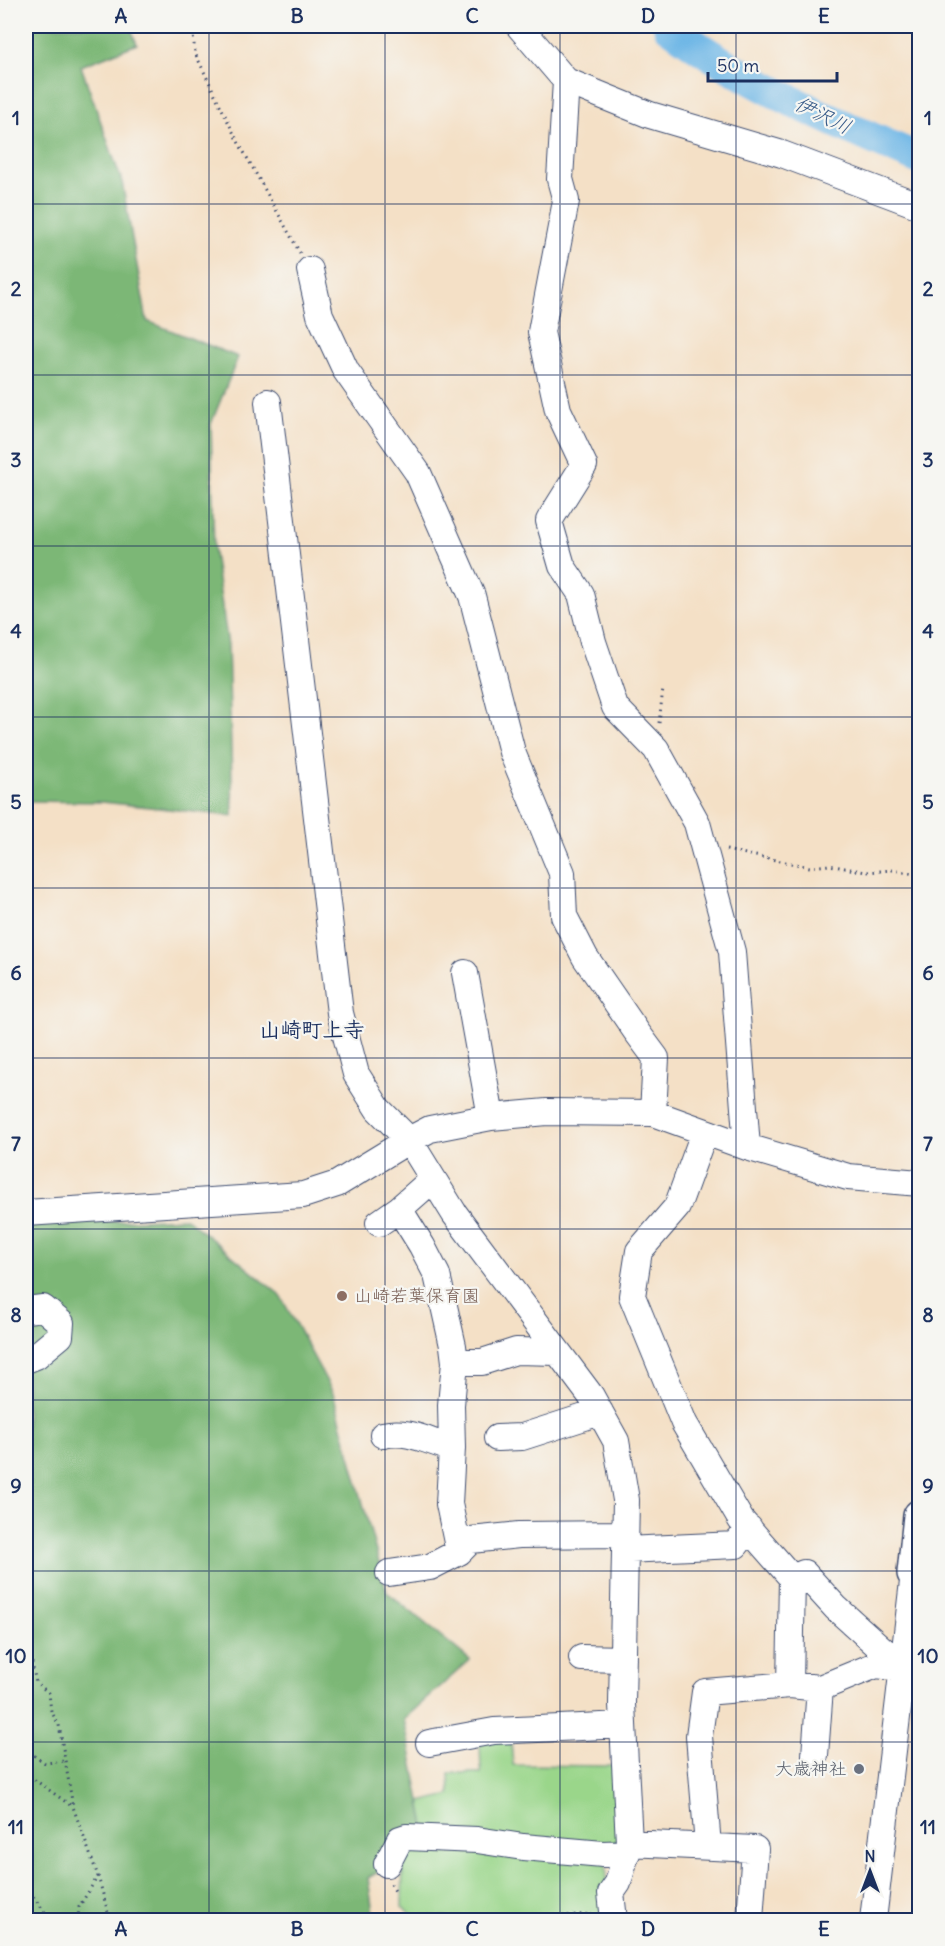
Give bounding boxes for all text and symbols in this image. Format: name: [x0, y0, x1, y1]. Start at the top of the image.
text: A: [115, 3, 128, 28]
text: B: [290, 3, 304, 28]
text: C: [465, 3, 479, 28]
text: D: [641, 3, 655, 28]
text: E: [818, 3, 830, 28]
scale bar: [708, 45, 837, 83]
text: 50 m: [717, 54, 759, 77]
water label: 伊沢川: [791, 90, 856, 139]
text: 1: [12, 105, 20, 130]
text: 1: [924, 105, 932, 130]
text: 2: [11, 276, 22, 301]
text: 2: [923, 276, 934, 301]
text: 3: [10, 447, 22, 472]
text: 3: [922, 447, 934, 472]
text: 4: [10, 618, 22, 643]
text: 4: [922, 618, 934, 643]
text: 5: [10, 789, 22, 814]
text: 5: [922, 789, 934, 814]
text: 6: [10, 960, 22, 985]
text: 6: [922, 960, 934, 985]
district label: 山崎町上寺: [260, 1016, 365, 1043]
text: 7: [11, 1131, 21, 1156]
text: 7: [923, 1131, 933, 1156]
place label: 山崎若葉保育園: [354, 1284, 480, 1307]
marker: 山崎若葉保育園: [335, 1289, 349, 1303]
text: 8: [10, 1302, 22, 1327]
text: 8: [922, 1302, 934, 1327]
text: 9: [10, 1473, 22, 1498]
text: 9: [922, 1473, 934, 1498]
text: 10: [5, 1643, 27, 1668]
text: 10: [917, 1643, 939, 1668]
place label: 大歳神社: [775, 1757, 847, 1780]
marker: 大歳神社: [852, 1762, 866, 1776]
text: 11: [8, 1814, 24, 1839]
text: 11: [920, 1814, 936, 1839]
north arrow: [840, 1841, 900, 1901]
text: N: [864, 1846, 876, 1866]
text: A: [115, 1916, 128, 1941]
text: B: [290, 1916, 304, 1941]
text: C: [465, 1916, 479, 1941]
text: D: [641, 1916, 655, 1941]
text: E: [818, 1916, 830, 1941]

